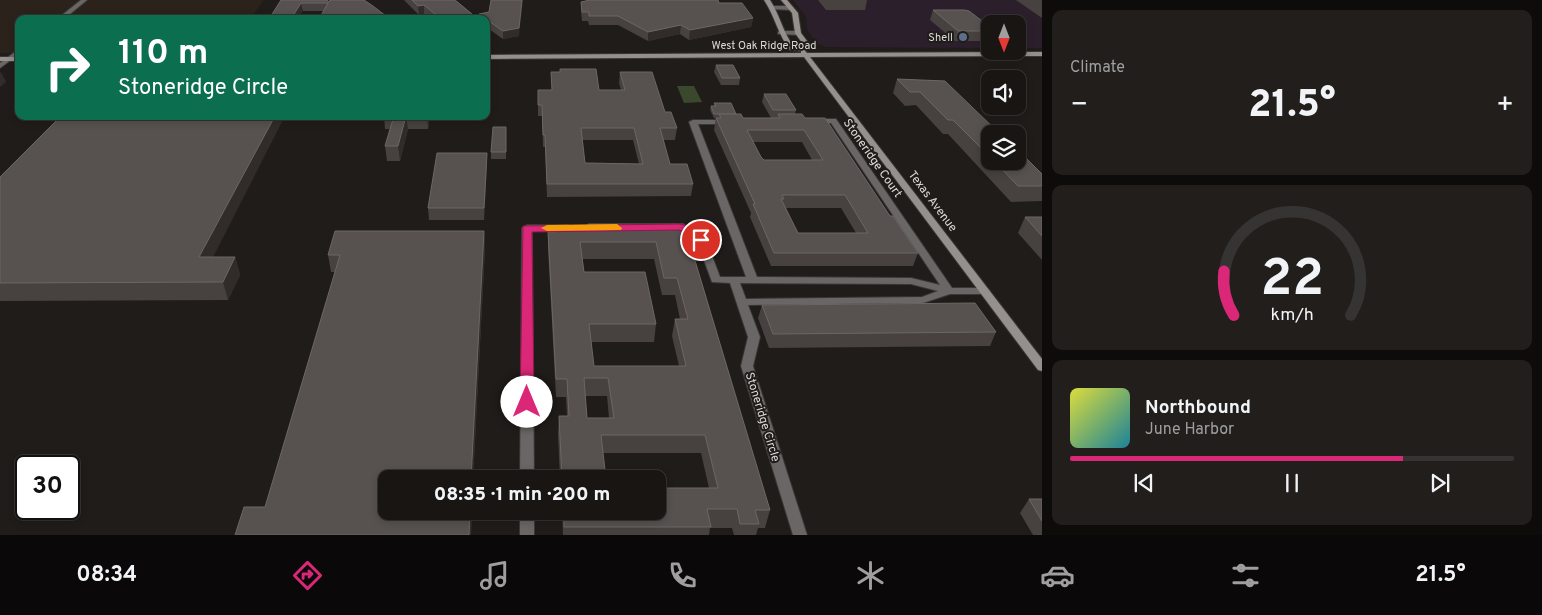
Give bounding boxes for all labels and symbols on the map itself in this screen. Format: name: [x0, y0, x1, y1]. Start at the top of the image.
north arrow: [981, 15, 1026, 60]
place label: Shell: [928, 31, 953, 45]
marker: Shell: [957, 31, 969, 43]
street label: West Oak Ridge Road: [711, 39, 817, 53]
street label: Stoneridge Court: [839, 116, 905, 201]
street label: Texas Avenue: [904, 168, 960, 235]
pin: [680, 219, 722, 261]
street label: Stoneridge Circle: [741, 371, 783, 464]
position arrow: [500, 375, 552, 427]
speed limit sign: 30: [15, 455, 80, 520]

